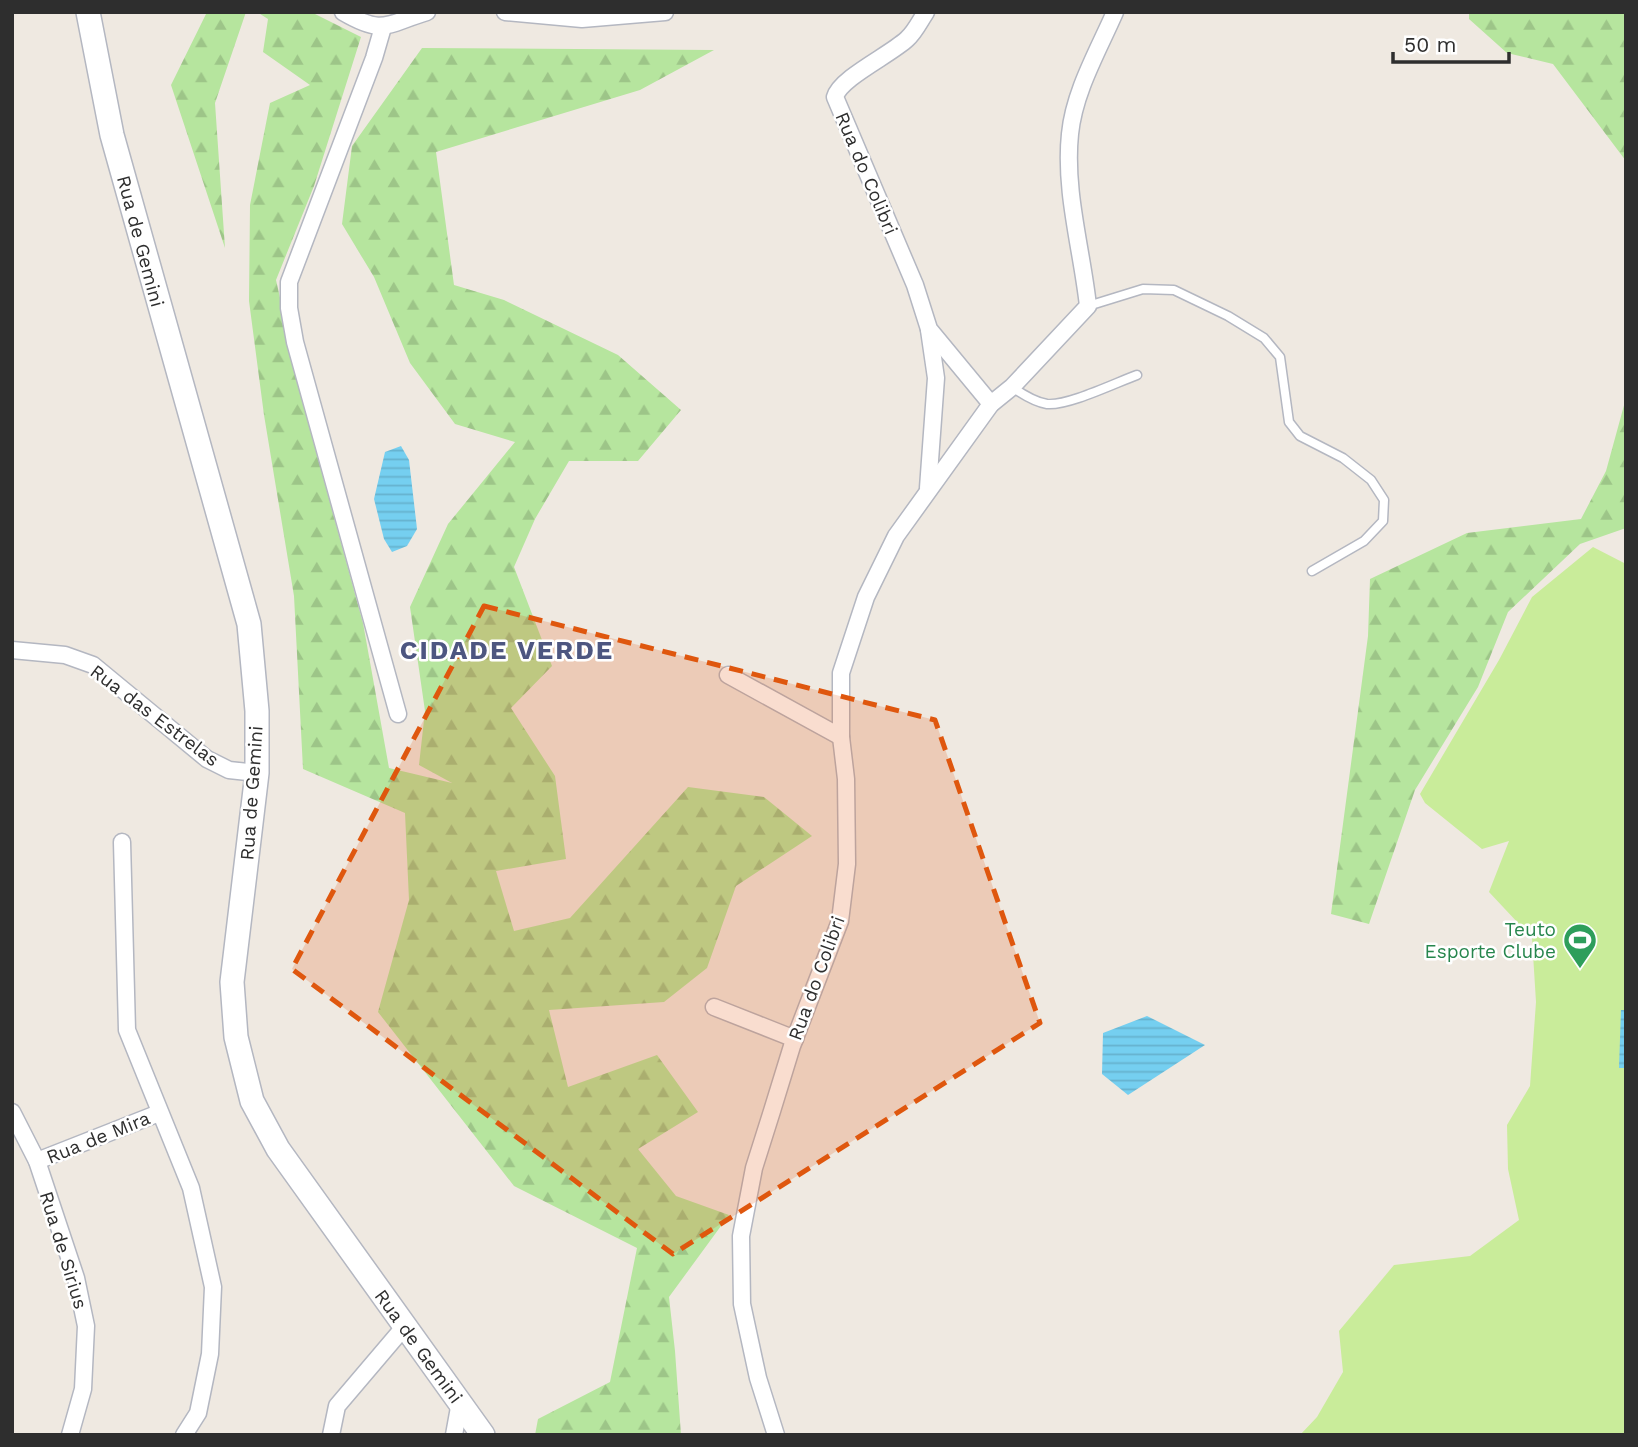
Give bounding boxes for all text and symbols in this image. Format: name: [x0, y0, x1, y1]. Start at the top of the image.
scale bar: [1393, 21, 1508, 65]
text: 50 m: [1404, 32, 1456, 57]
street label: Rua do Colibri: [830, 109, 903, 238]
street label: Rua de Gemini: [112, 173, 169, 309]
district label: CIDADE VERDE: [400, 635, 614, 665]
street label: Rua das Estrelas: [86, 660, 224, 771]
street label: Rua de Gemini: [235, 725, 268, 861]
street label: Rua do Colibri: [783, 913, 850, 1044]
place label: Teuto Esporte Clube: [1425, 918, 1556, 963]
sports icon: Teuto Esporte Clube: [1561, 921, 1599, 970]
street label: Rua de Mira: [43, 1106, 154, 1169]
street label: Rua de Sirius: [35, 1188, 92, 1312]
street label: Rua de Gemini: [370, 1285, 468, 1408]

